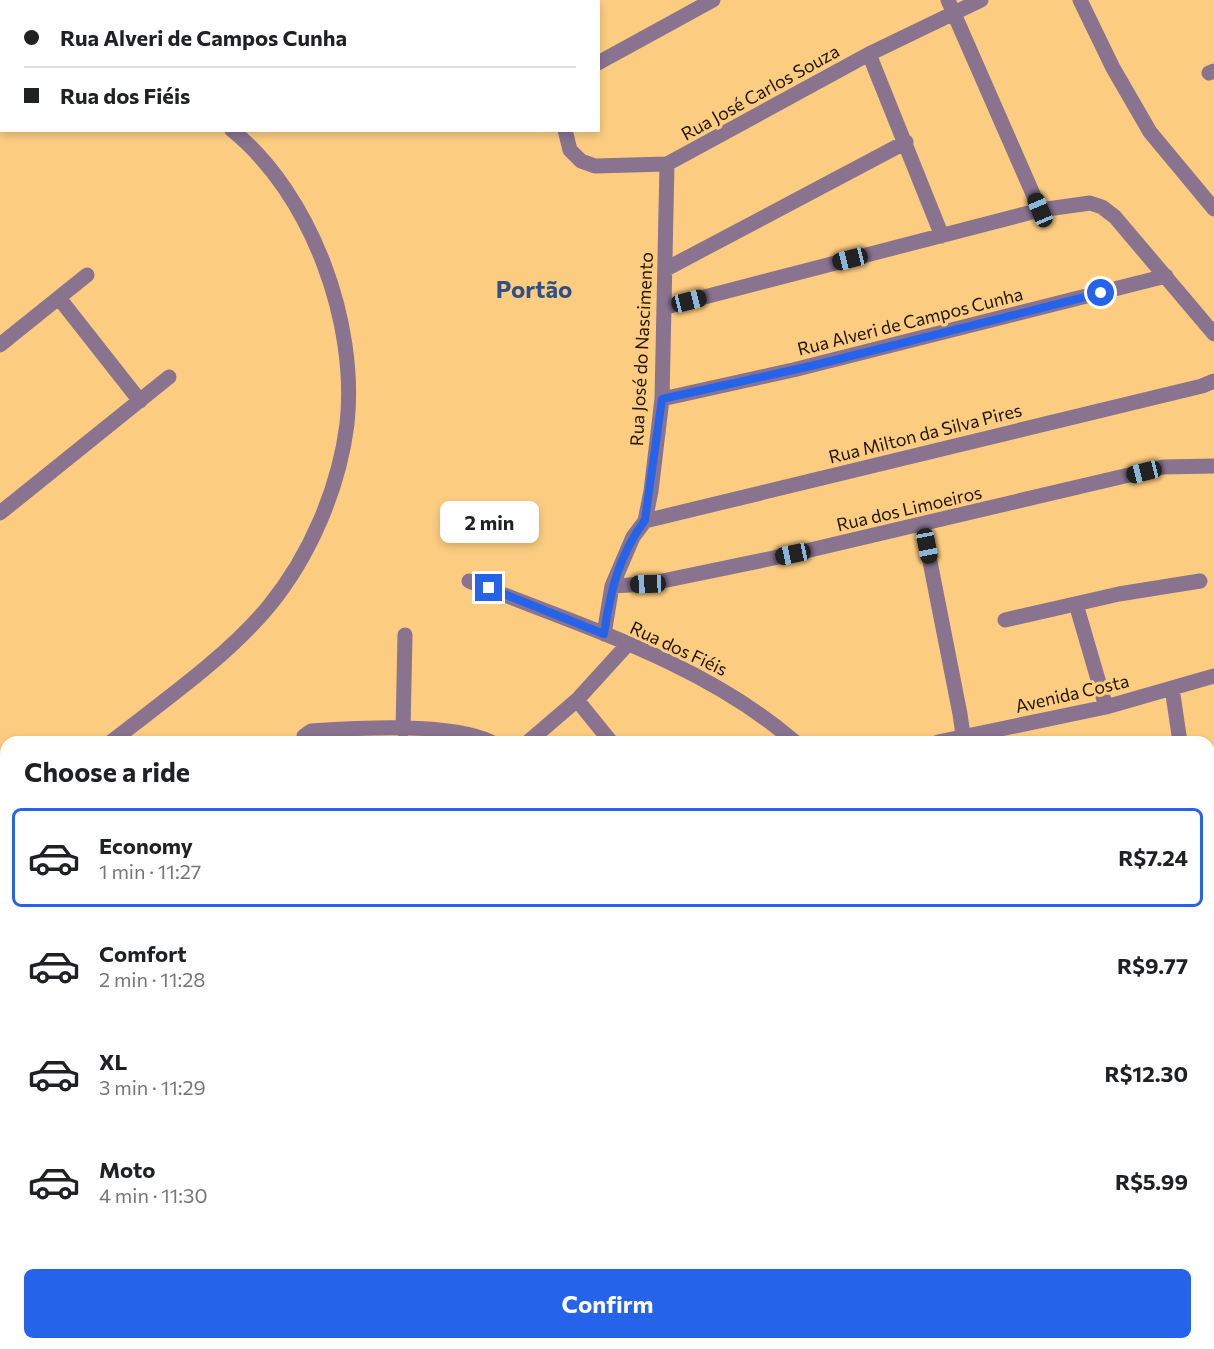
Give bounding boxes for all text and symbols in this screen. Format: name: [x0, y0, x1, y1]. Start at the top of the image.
text: Rua Alveri de Campos Cunha: [60, 24, 347, 51]
street label: Rua José Carlos Souza: [677, 39, 843, 145]
text: Rua dos Fiéis: [60, 82, 190, 109]
car: [1025, 190, 1055, 230]
car: [830, 246, 870, 272]
street label: Rua José do Nascimento: [625, 251, 657, 447]
district label: Portão: [496, 274, 572, 303]
route start: [1087, 279, 1114, 306]
street label: Rua Alveri de Campos Cunha: [795, 282, 1025, 360]
car: [669, 288, 709, 314]
street label: Rua Milton da Silva Pires: [826, 398, 1024, 468]
car: [1124, 459, 1164, 485]
street label: Rua dos Limoeiros: [834, 481, 984, 535]
callout: 2 min: [440, 501, 538, 543]
text: 2 min: [465, 510, 514, 534]
car: [915, 527, 939, 565]
car: [774, 541, 812, 567]
route end: [475, 574, 502, 601]
car: [630, 574, 666, 594]
street label: Rua dos Fiéis: [627, 616, 731, 680]
street label: Avenida Costa: [1013, 669, 1131, 717]
text: Choose a ride: [24, 755, 190, 788]
icon: car: [27, 831, 81, 885]
text: Economy: [99, 832, 193, 859]
text: R$7.24: [1118, 844, 1188, 871]
text: 1 min · 11:27: [99, 859, 201, 883]
icon: car: [27, 939, 81, 993]
text: Comfort: [99, 940, 187, 967]
text: R$9.77: [1117, 952, 1188, 979]
text: 2 min · 11:28: [99, 967, 205, 991]
icon: car: [27, 1047, 81, 1101]
text: XL: [99, 1048, 127, 1075]
text: R$12.30: [1104, 1060, 1188, 1087]
text: 3 min · 11:29: [99, 1075, 206, 1099]
icon: car: [27, 1155, 81, 1209]
text: Moto: [99, 1156, 155, 1183]
text: R$5.99: [1115, 1168, 1188, 1195]
text: 4 min · 11:30: [99, 1183, 208, 1207]
button: Confirm: [24, 1269, 1191, 1338]

